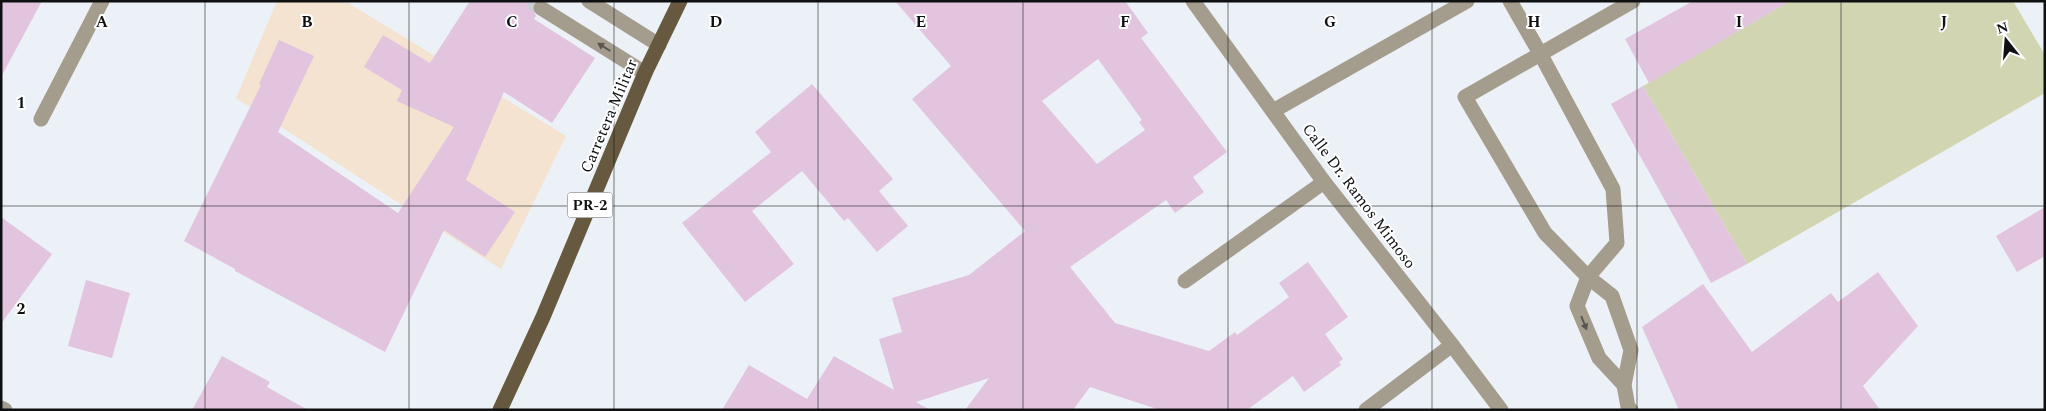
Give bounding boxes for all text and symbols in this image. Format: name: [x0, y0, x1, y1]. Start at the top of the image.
text: A: [96, 10, 109, 34]
text: B: [301, 10, 313, 34]
text: C: [506, 10, 518, 34]
text: D: [710, 10, 723, 34]
text: E: [916, 10, 926, 34]
text: F: [1120, 10, 1130, 34]
text: G: [1324, 10, 1336, 34]
text: H: [1527, 10, 1541, 34]
text: I: [1736, 10, 1742, 34]
text: J: [1941, 10, 1948, 34]
north arrow: [1981, 15, 2031, 65]
text: N: [1994, 16, 2011, 40]
one-way arrow: [597, 43, 610, 52]
street label: Carretera Militar: [574, 55, 644, 177]
text: 1: [17, 91, 25, 115]
street label: Calle Dr. Ramos Mimoso: [1296, 118, 1422, 274]
road number: PR-2: [568, 192, 612, 218]
text: 2: [17, 297, 26, 321]
one-way arrow: [1581, 316, 1589, 330]

